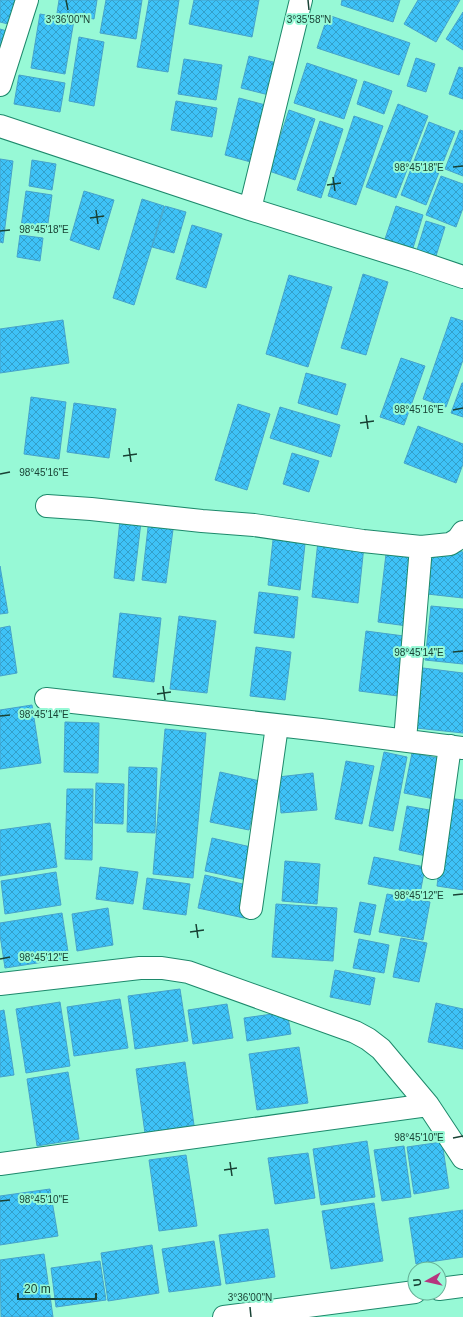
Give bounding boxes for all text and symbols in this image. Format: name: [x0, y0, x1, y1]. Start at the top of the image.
text: 3°36'00"N: [46, 14, 90, 25]
text: 3°35'58"N: [287, 14, 331, 25]
text: 98°45'18"E: [394, 162, 444, 173]
text: 98°45'18"E: [19, 224, 69, 235]
text: 98°45'16"E: [394, 404, 444, 415]
text: 98°45'16"E: [19, 467, 69, 478]
text: 98°45'14"E: [394, 647, 444, 658]
text: 98°45'14"E: [19, 709, 69, 720]
text: 98°45'12"E: [394, 890, 444, 901]
text: 98°45'12"E: [19, 952, 69, 963]
text: 98°45'10"E: [394, 1132, 444, 1143]
text: 98°45'10"E: [19, 1194, 69, 1205]
north arrow: [407, 1261, 447, 1301]
scale bar: [18, 1275, 96, 1301]
text: U: [411, 1278, 424, 1287]
text: 20 m: [24, 1282, 51, 1296]
text: 3°36'00"N: [228, 1292, 272, 1303]

